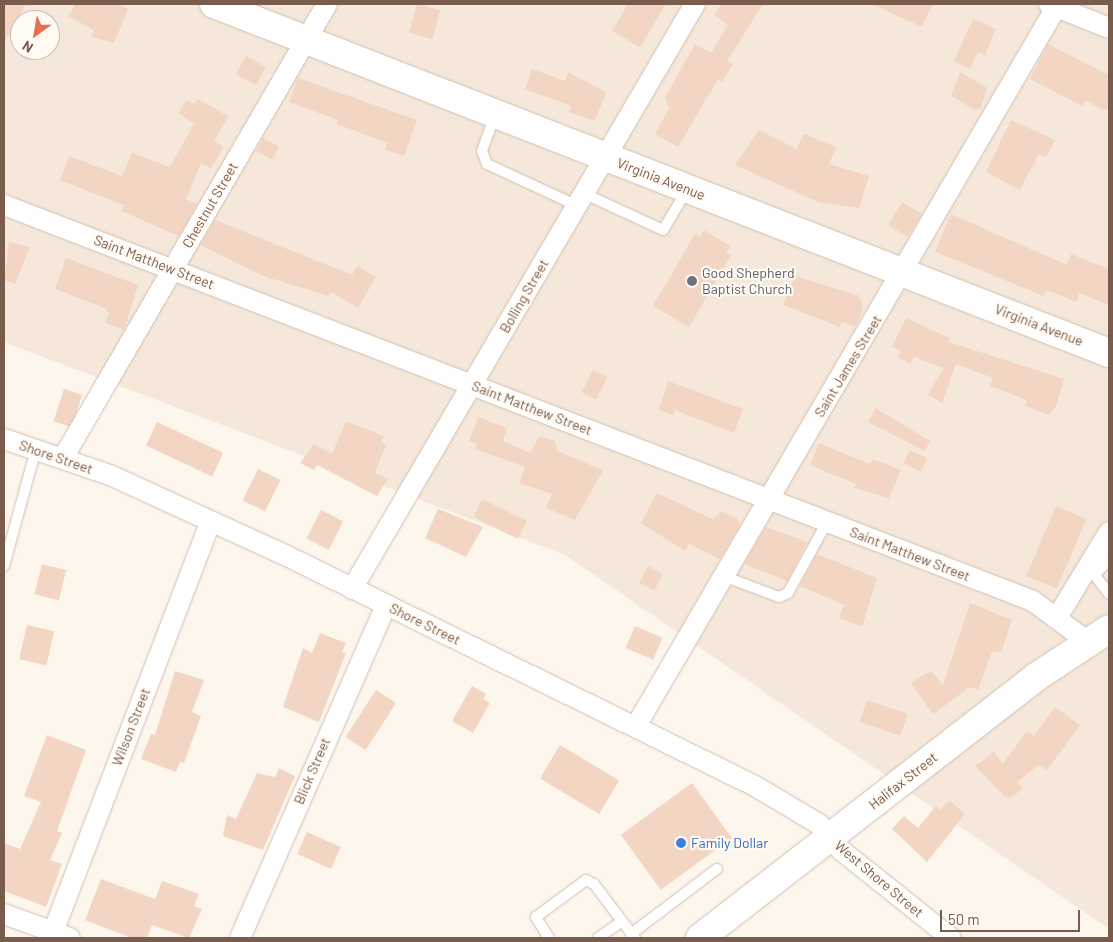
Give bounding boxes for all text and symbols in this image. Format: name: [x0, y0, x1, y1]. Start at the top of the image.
north arrow: [10, 10, 60, 60]
text: N: [19, 38, 36, 57]
street label: Virginia Avenue: [614, 154, 708, 204]
street label: Chestnut Street: [179, 159, 241, 251]
street label: Saint Matthew Street: [91, 231, 217, 293]
street label: Bolling Street: [496, 256, 552, 336]
place label: Good Shepherd Baptist Church: [702, 265, 795, 298]
marker: Good Shepherd Baptist Church: [686, 275, 698, 287]
street label: Virginia Avenue: [992, 300, 1086, 350]
street label: Saint James Street: [811, 312, 885, 420]
street label: Saint Matthew Street: [469, 377, 595, 439]
street label: Shore Street: [17, 437, 95, 477]
street label: Saint Matthew Street: [847, 523, 973, 585]
street label: Shore Street: [387, 600, 463, 648]
street label: Wilson Street: [108, 686, 154, 768]
street label: Blick Street: [290, 735, 334, 807]
street label: Halifax Street: [865, 749, 941, 813]
place label: Family Dollar: [691, 835, 768, 851]
marker: Family Dollar: [675, 837, 687, 849]
street label: West Shore Street: [831, 837, 927, 921]
scale bar: [943, 900, 1083, 932]
text: 50 m: [948, 910, 980, 928]

